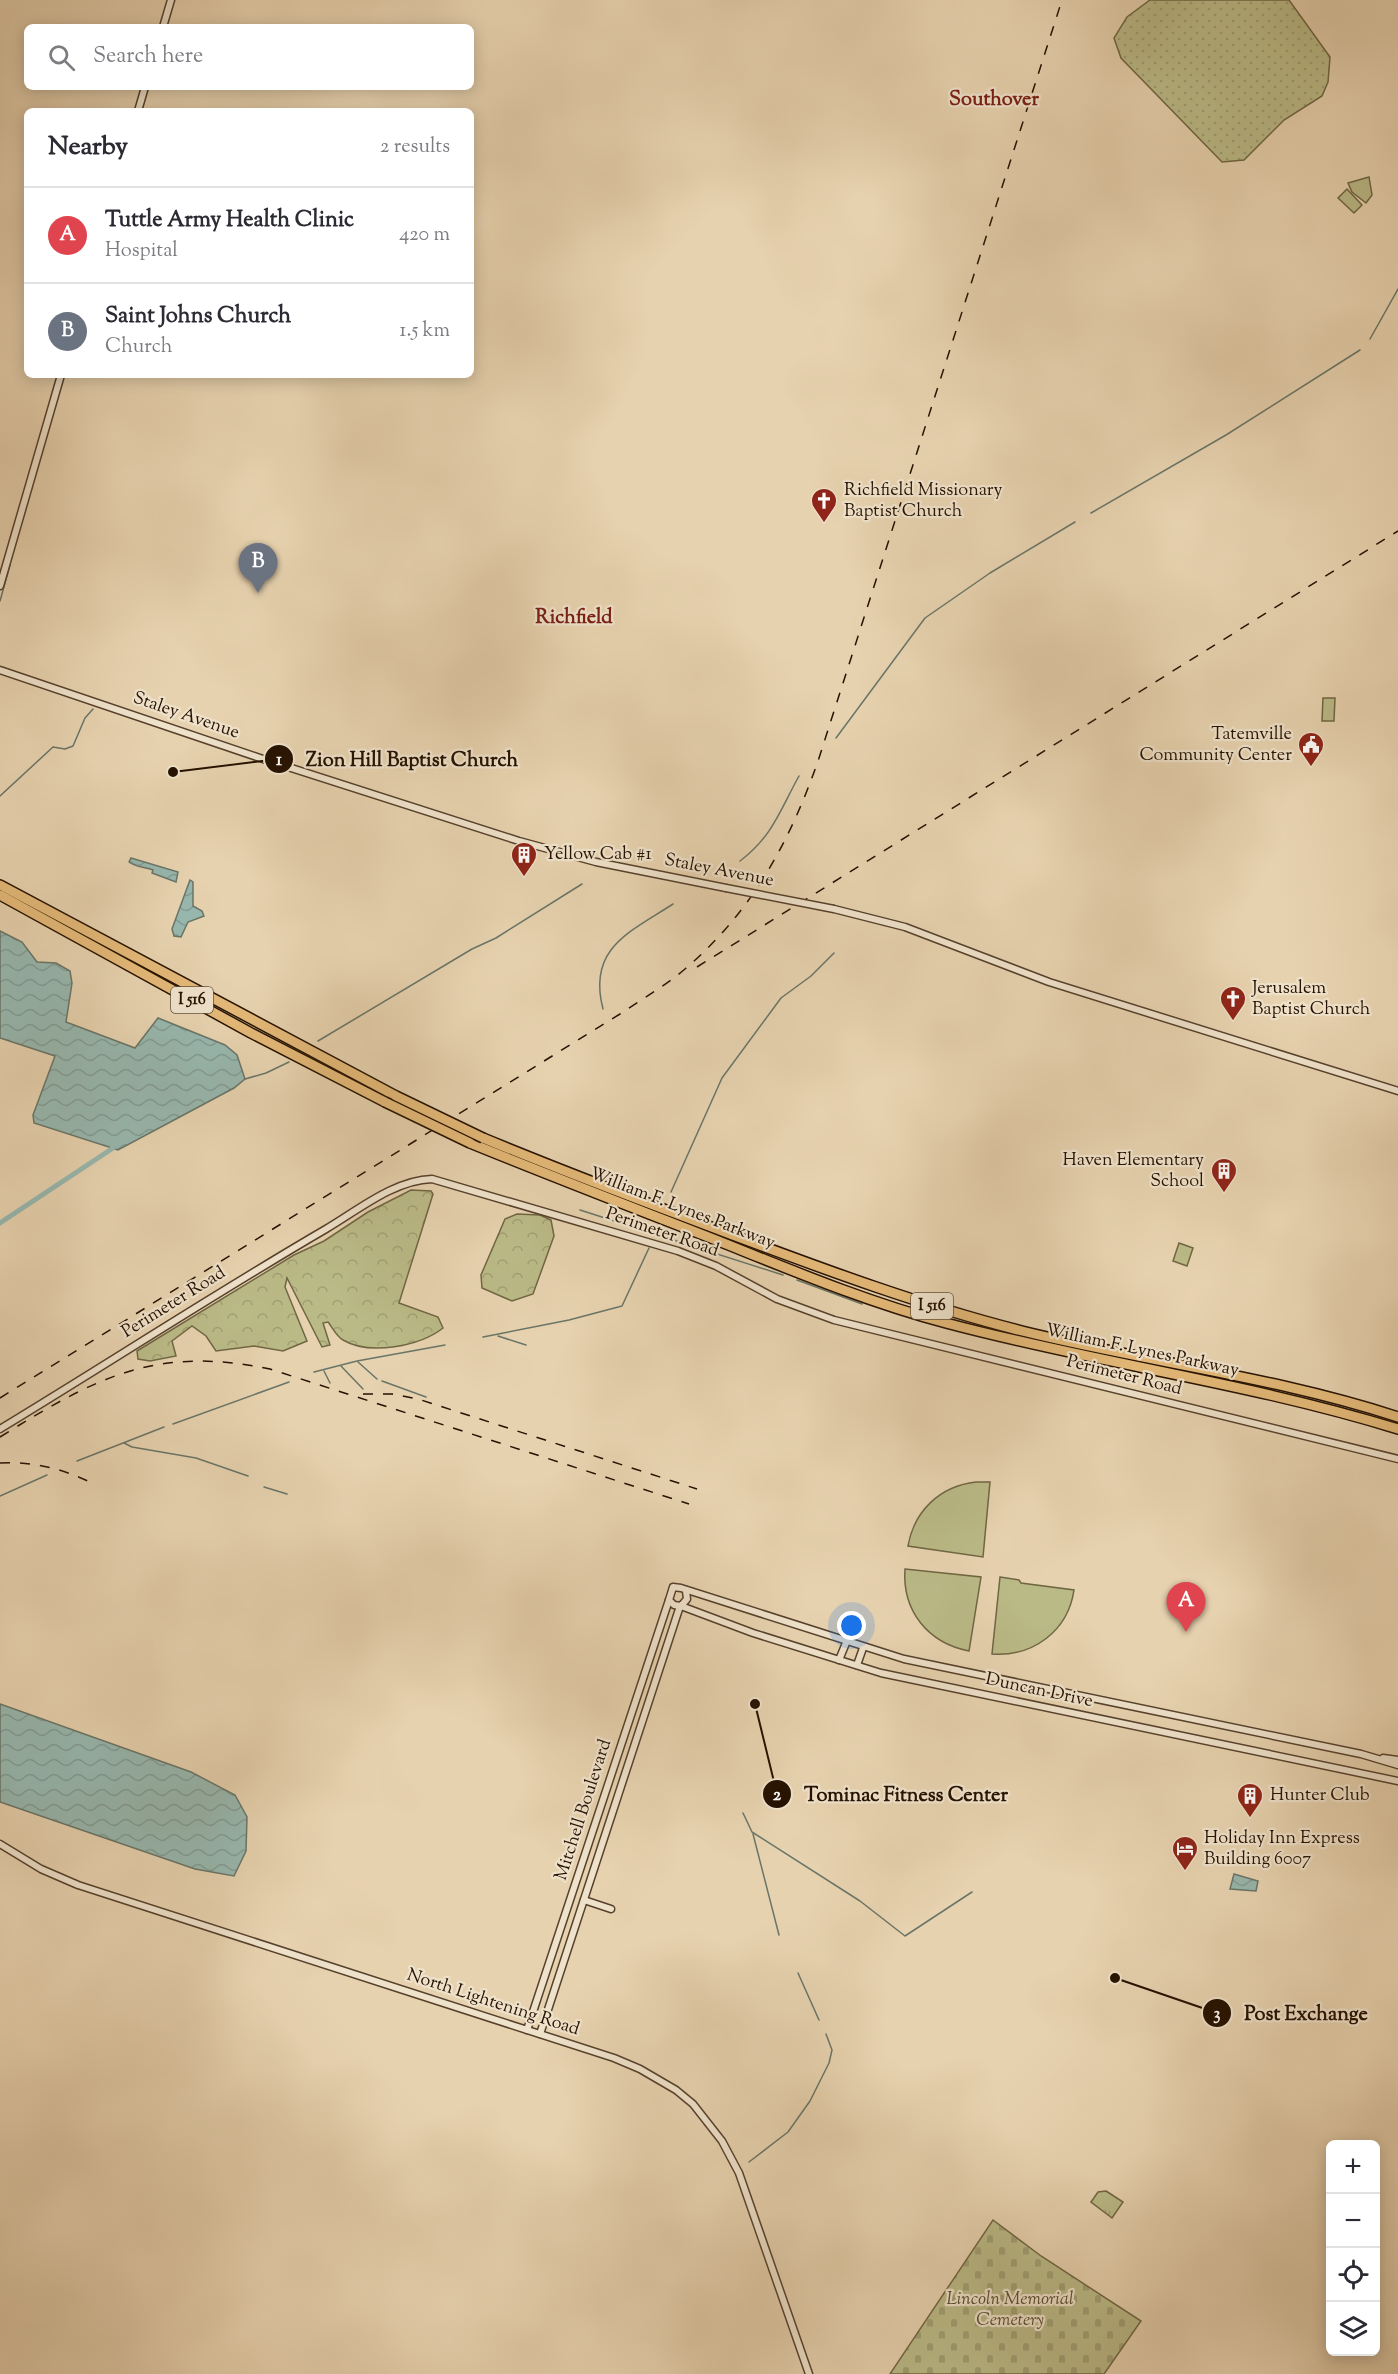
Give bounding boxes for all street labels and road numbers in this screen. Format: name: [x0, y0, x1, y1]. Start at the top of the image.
street label: Staley Avenue: [129, 686, 243, 746]
street label: Staley Avenue: [662, 848, 776, 894]
road number: I 516: [171, 987, 213, 1013]
street label: William F. Lynes Parkway: [585, 1161, 779, 1257]
street label: Perimeter Road: [602, 1201, 722, 1265]
street label: Perimeter Road: [117, 1261, 231, 1345]
road number: I 516: [911, 1293, 953, 1319]
street label: William F. Lynes Parkway: [1043, 1318, 1241, 1384]
street label: Perimeter Road: [1063, 1349, 1185, 1403]
street label: Duncan Drive: [983, 1667, 1095, 1715]
street label: Mitchell Boulevard: [549, 1736, 619, 1884]
street label: North Lightening Road: [403, 1963, 583, 2043]

